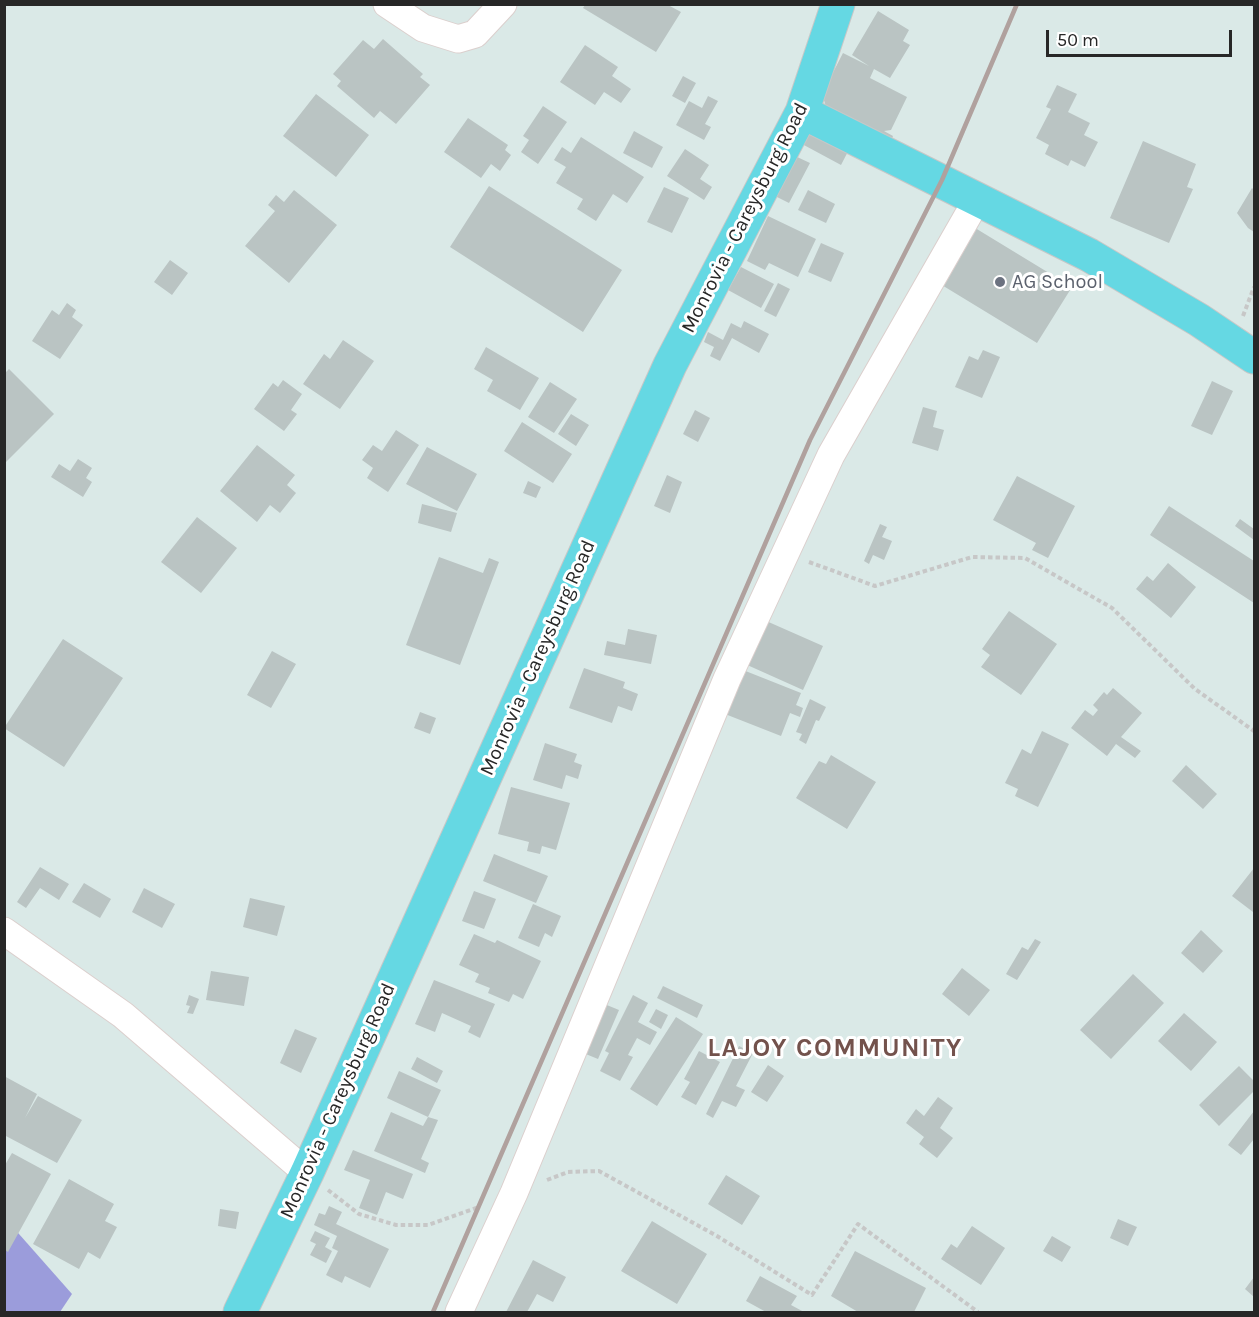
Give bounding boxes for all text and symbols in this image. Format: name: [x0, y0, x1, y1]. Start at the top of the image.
scale bar: [1049, 18, 1235, 56]
text: 50 m: [1057, 29, 1099, 51]
street label: Monrovia - Careysburg Road: [676, 99, 814, 337]
place label: AG School: [1012, 270, 1103, 294]
marker: AG School: [993, 275, 1007, 289]
street label: Monrovia - Careysburg Road: [475, 537, 601, 779]
street label: Monrovia - Careysburg Road: [275, 980, 401, 1222]
district label: LAJOY COMMUNITY: [707, 1033, 963, 1065]

